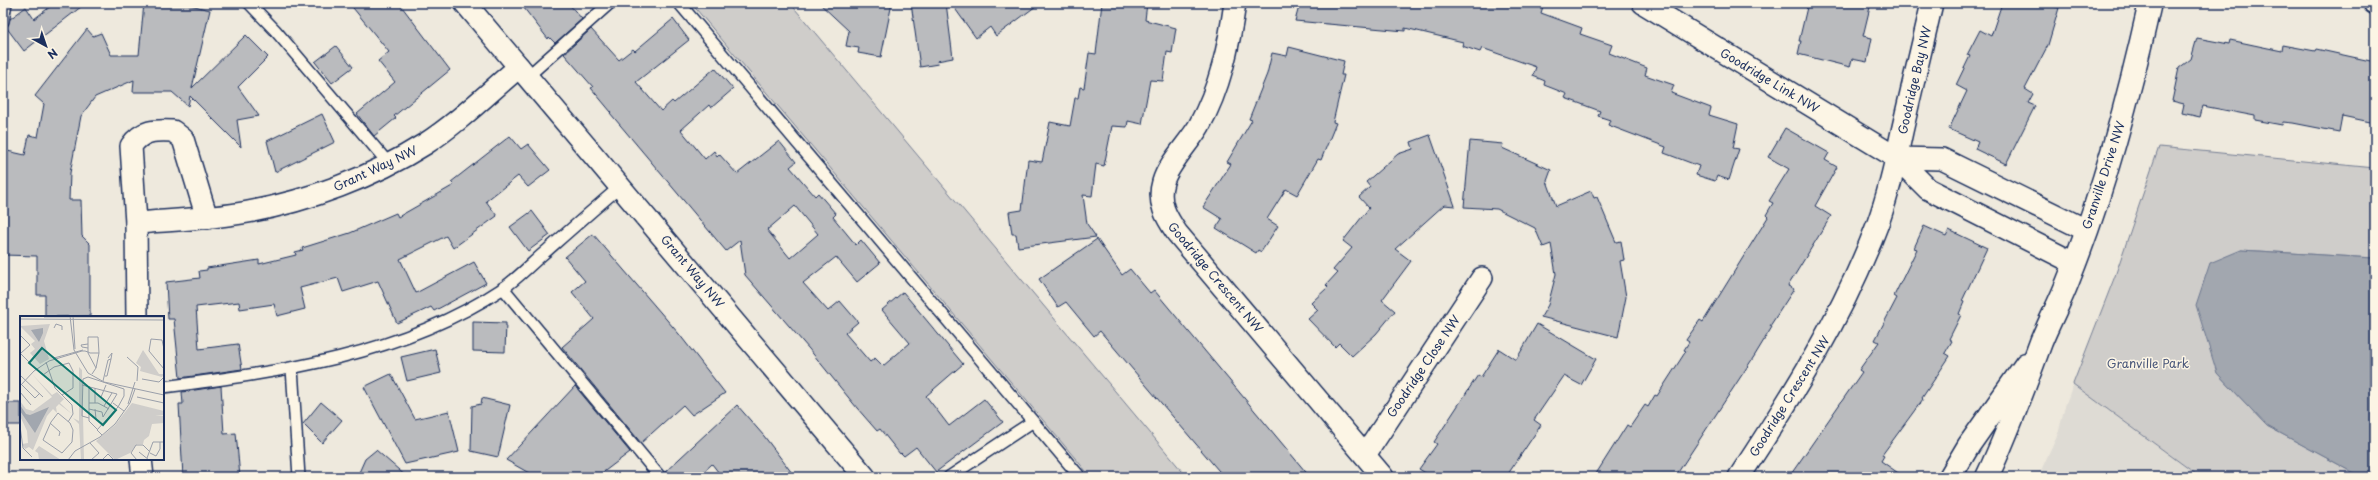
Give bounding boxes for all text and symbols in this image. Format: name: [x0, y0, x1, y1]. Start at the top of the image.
street label: Goodridge Bay NW: [1893, 24, 1935, 136]
north arrow: [26, 26, 66, 66]
street label: Goodridge Link NW: [1717, 43, 1823, 117]
text: N: [44, 45, 62, 64]
street label: Granville Drive NW: [2077, 118, 2129, 231]
street label: Grant Way NW: [330, 141, 420, 195]
street label: Goodridge Crescent NW: [1164, 218, 1268, 336]
street label: Grant Way NW: [657, 231, 729, 312]
street label: Goodridge Close NW: [1382, 311, 1464, 421]
inset map: [20, 316, 164, 460]
street label: Goodridge Crescent NW: [1744, 332, 1834, 460]
park label: Granville Park: [2107, 354, 2189, 372]

